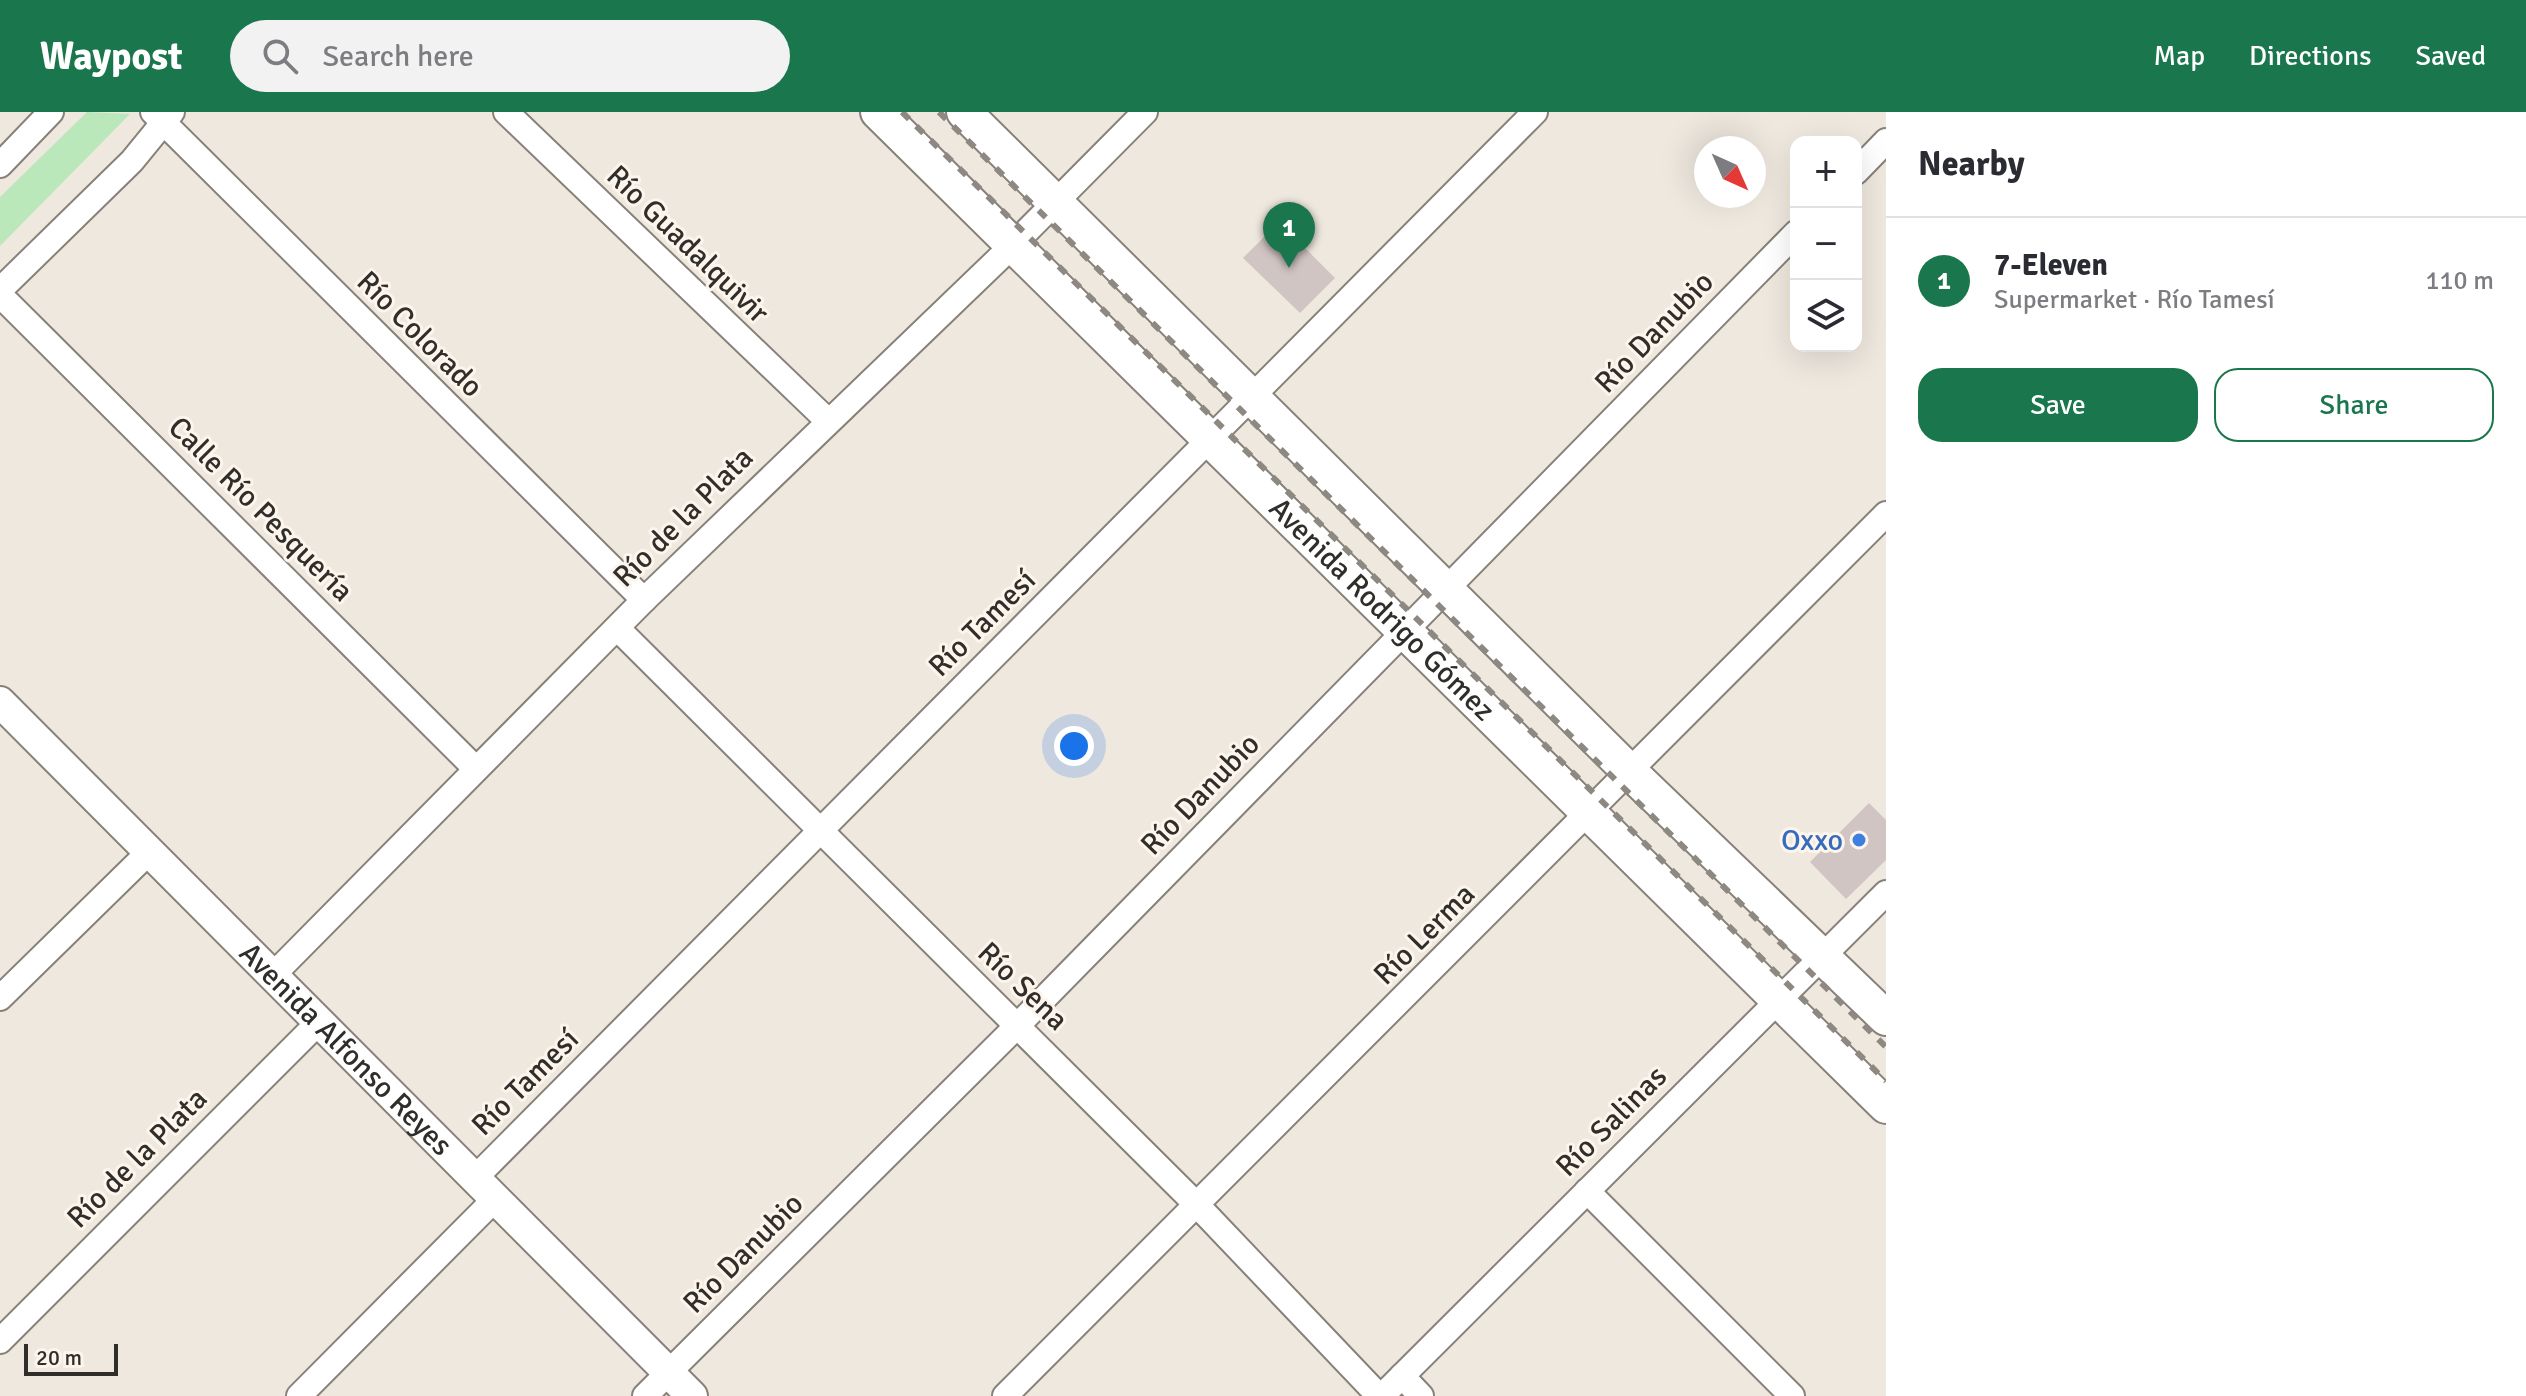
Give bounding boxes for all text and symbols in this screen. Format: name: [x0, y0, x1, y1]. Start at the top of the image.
search box: [230, 20, 790, 92]
text: Waypost: [40, 33, 182, 80]
icon: search: [258, 34, 302, 78]
text: Search here: [322, 38, 474, 75]
text: Map: [2153, 39, 2205, 73]
text: Directions: [2249, 39, 2371, 73]
text: Saved: [2415, 39, 2486, 73]
north arrow: [1694, 136, 1766, 208]
map controls: [1790, 136, 1862, 352]
button: +: [1790, 136, 1862, 208]
text: Nearby: [1918, 143, 2025, 185]
street label: Río Guadalquivir: [599, 158, 777, 331]
pin: 1: [1263, 202, 1315, 268]
button: −: [1790, 208, 1862, 280]
text: 7-Eleven: [1994, 247, 2108, 284]
street label: Río Colorado: [349, 264, 490, 405]
street label: Río Danubio: [1587, 264, 1722, 401]
text: 1: [1937, 265, 1951, 297]
text: 110 m: [2425, 265, 2494, 297]
button: layers: [1790, 280, 1862, 352]
text: Supermarket · Río Tamesí: [1994, 284, 2275, 316]
button: Save: [1918, 368, 2198, 442]
button: Share: [2214, 368, 2494, 442]
street label: Calle Río Pesquería: [160, 409, 361, 610]
street label: Río de la Plata: [606, 440, 761, 595]
street label: Avenida Rodrigo Gómez: [1261, 490, 1502, 729]
street label: Río Tamesí: [921, 562, 1044, 685]
your location: [1054, 726, 1094, 766]
street label: Río Danubio: [1133, 726, 1268, 863]
place label: Oxxo: [1781, 822, 1843, 859]
marker: Oxxo: [1850, 831, 1868, 849]
street label: Río Lerma: [1366, 876, 1483, 993]
street label: Río Sena: [970, 934, 1076, 1038]
street label: Avenida Alfonso Reyes: [231, 935, 460, 1164]
street label: Río Tamesí: [464, 1021, 587, 1144]
street label: Río Salinas: [1548, 1058, 1675, 1185]
street label: Río de la Plata: [60, 1081, 215, 1236]
street label: Río Danubio: [675, 1185, 811, 1321]
scale bar: [24, 1340, 118, 1376]
text: 20 m: [36, 1344, 82, 1371]

